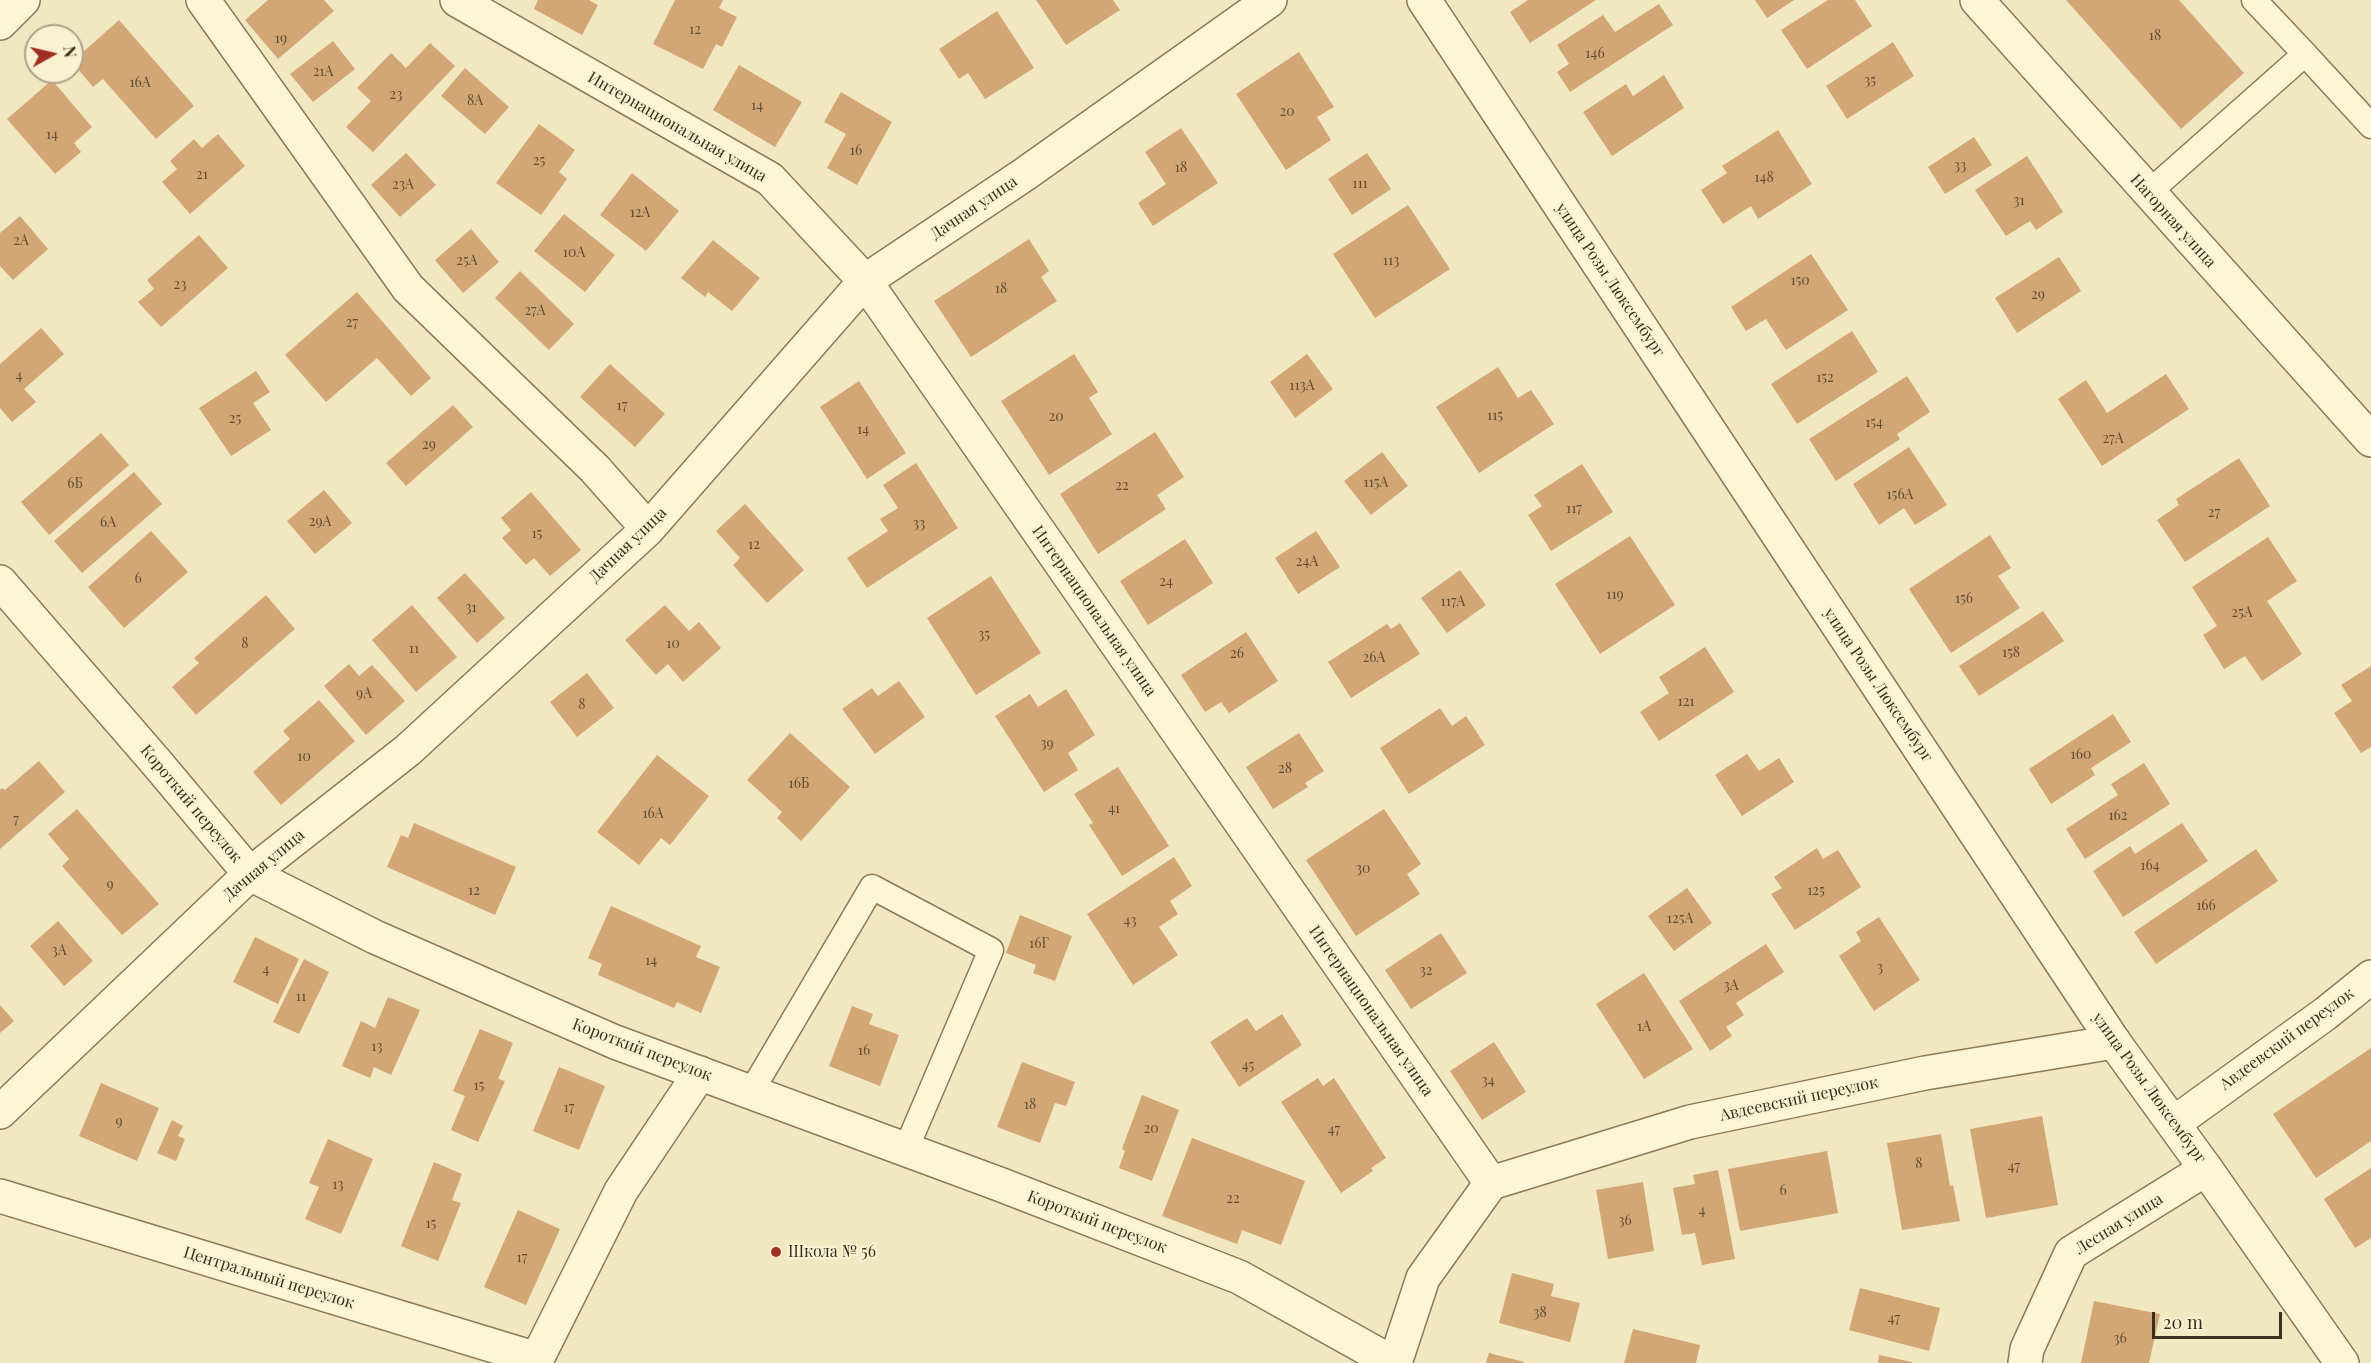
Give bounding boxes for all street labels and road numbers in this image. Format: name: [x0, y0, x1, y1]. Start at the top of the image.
street label: Интернациональная улица: [584, 68, 770, 186]
street label: Нагорная улица: [2126, 170, 2220, 272]
street label: Дачная улица: [927, 172, 1021, 244]
street label: улица Розы Люксембург: [1551, 199, 1669, 361]
street label: Дачная улица: [585, 503, 671, 587]
street label: Интернациональная улица: [1028, 522, 1160, 700]
street label: улица Розы Люксембург: [1819, 604, 1937, 766]
street label: Короткий переулок: [136, 741, 246, 867]
street label: Дачная улица: [220, 825, 308, 905]
street label: Интернациональная улица: [1305, 922, 1437, 1100]
street label: Авдеевский переулок: [2216, 984, 2358, 1094]
street label: улица Розы Люксембург: [2088, 1009, 2210, 1167]
street label: Короткий переулок: [570, 1015, 714, 1085]
street label: Авдеевский переулок: [1718, 1073, 1880, 1125]
street label: Короткий переулок: [1025, 1187, 1169, 1257]
street label: Лесная улица: [2071, 1189, 2167, 1259]
street label: Центральный переулок: [181, 1243, 357, 1313]

